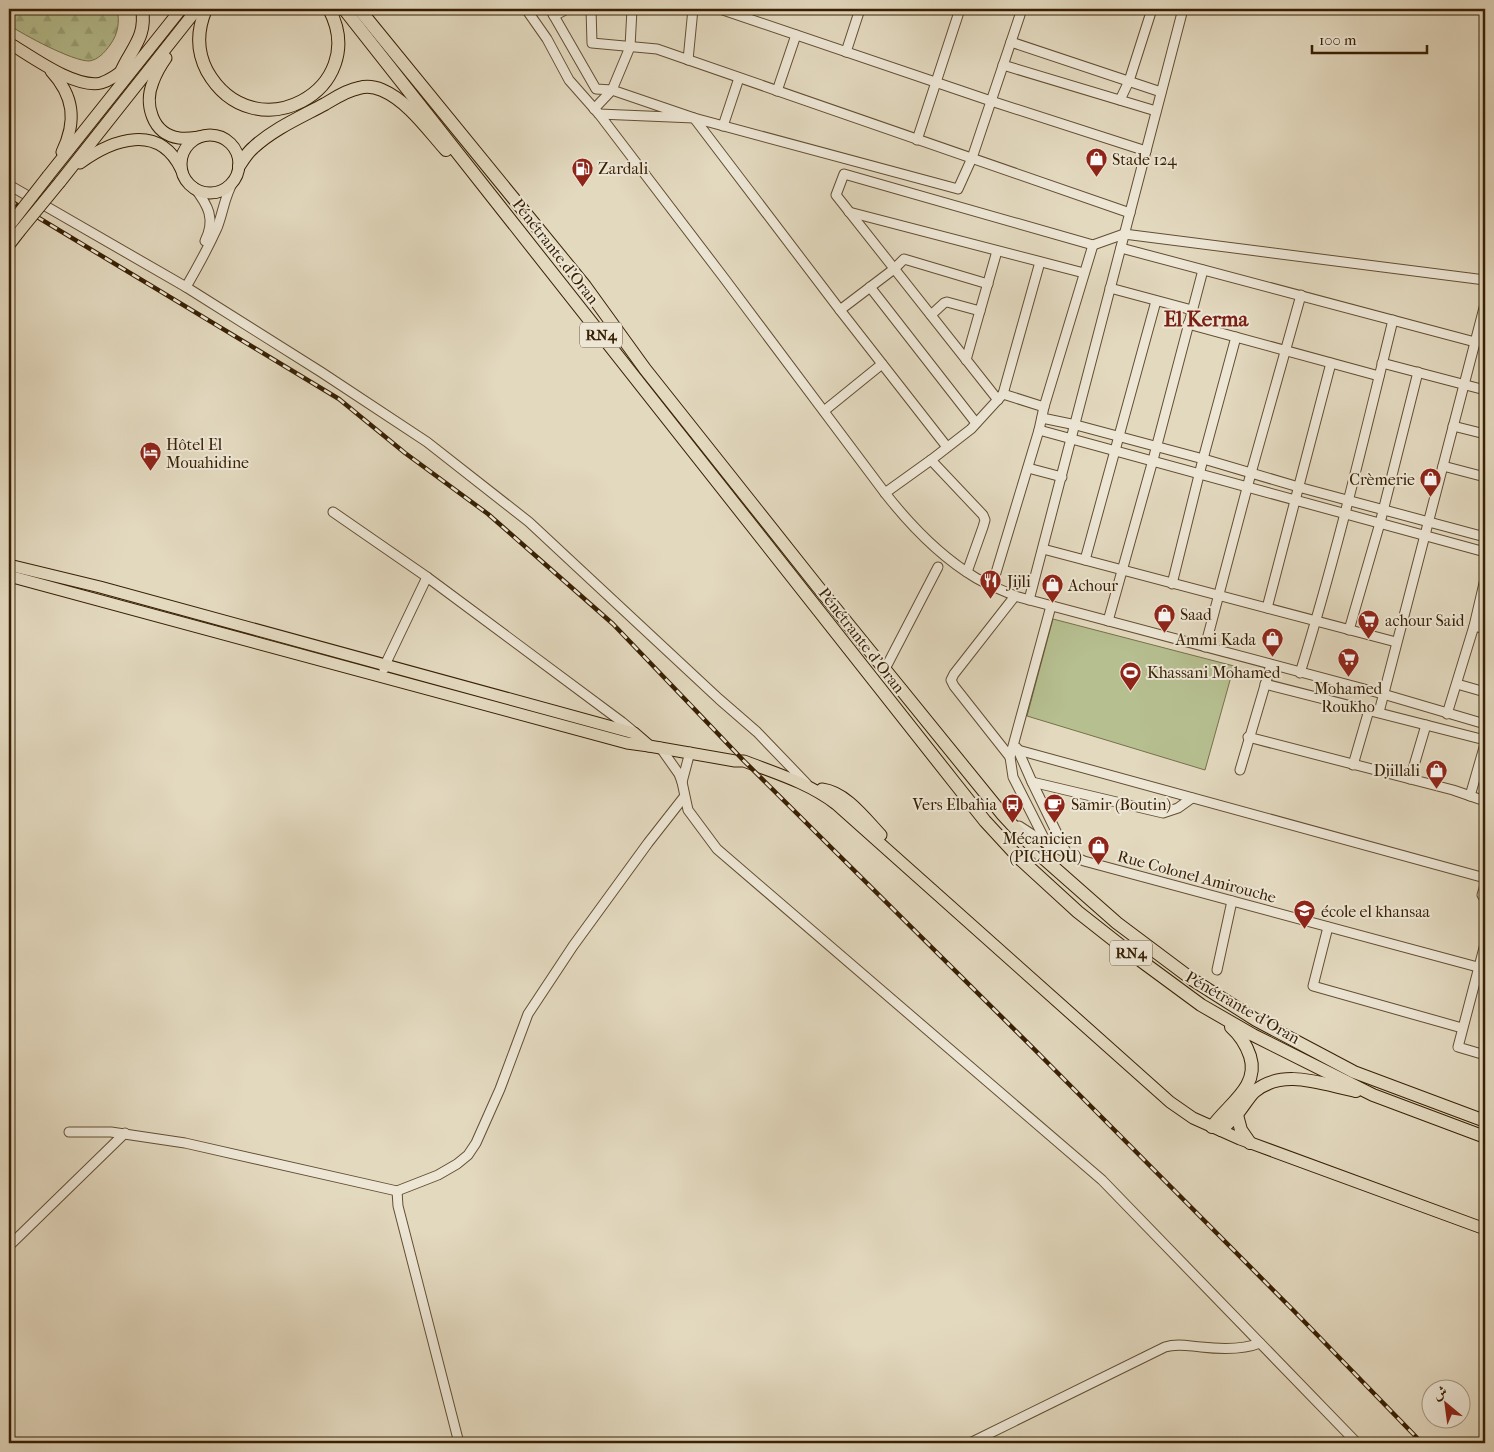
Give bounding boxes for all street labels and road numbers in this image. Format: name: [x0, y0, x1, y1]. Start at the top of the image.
street label: Pénétrante d'Oran: [508, 195, 603, 308]
road number: RN4: [580, 322, 622, 348]
street label: Pénétrante d'Oran: [814, 584, 909, 697]
street label: Rue Colonel Amirouche: [1115, 846, 1278, 907]
road number: RN4: [1110, 940, 1152, 966]
street label: Pénétrante d'Oran: [1182, 967, 1304, 1048]

